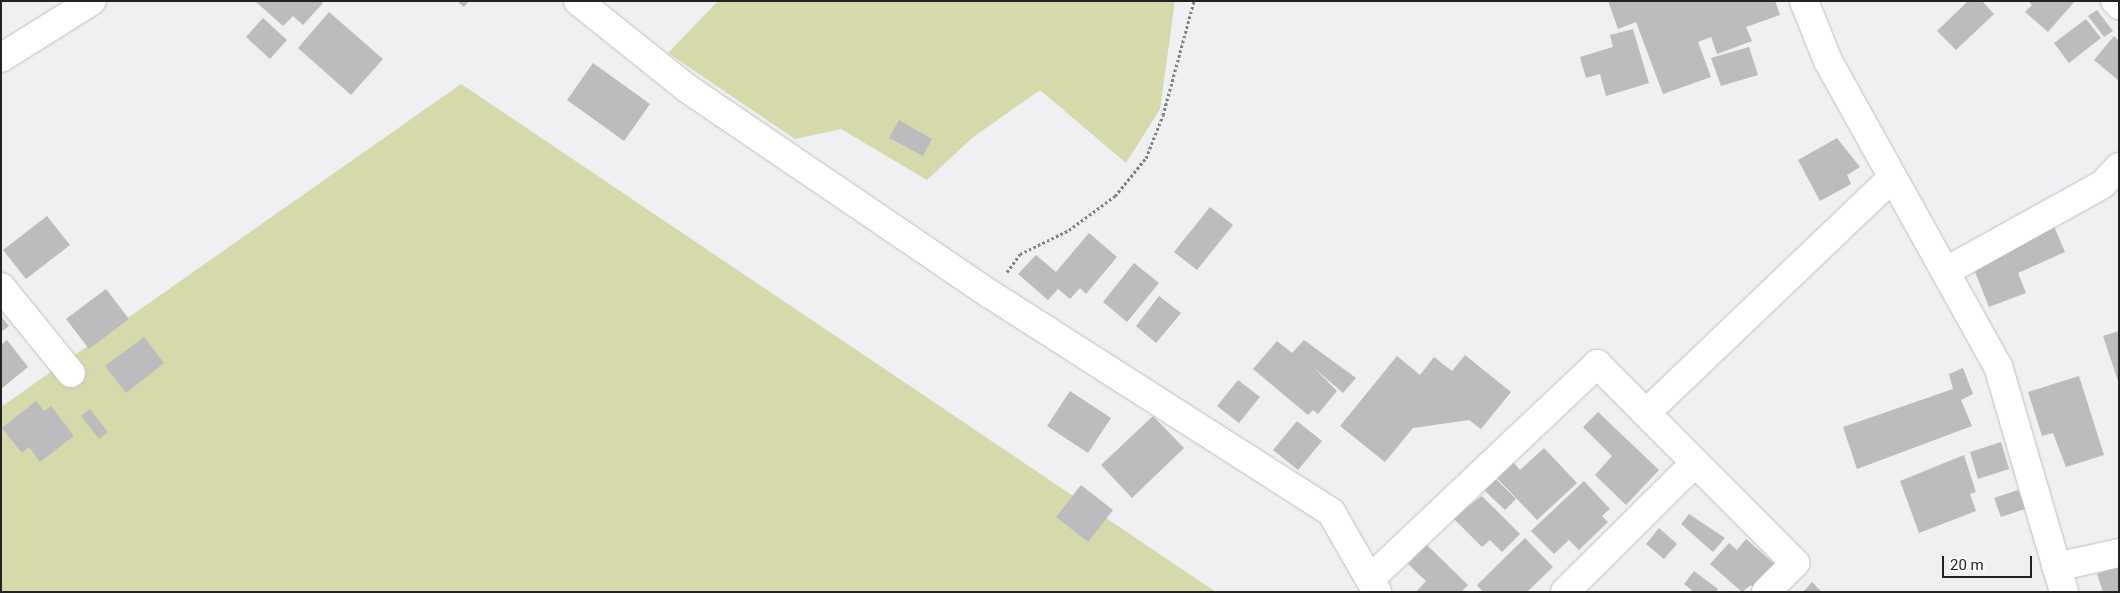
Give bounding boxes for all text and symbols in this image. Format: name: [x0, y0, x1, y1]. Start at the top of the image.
scale bar: [1945, 546, 2035, 578]
text: 20 m: [1950, 556, 1984, 574]

